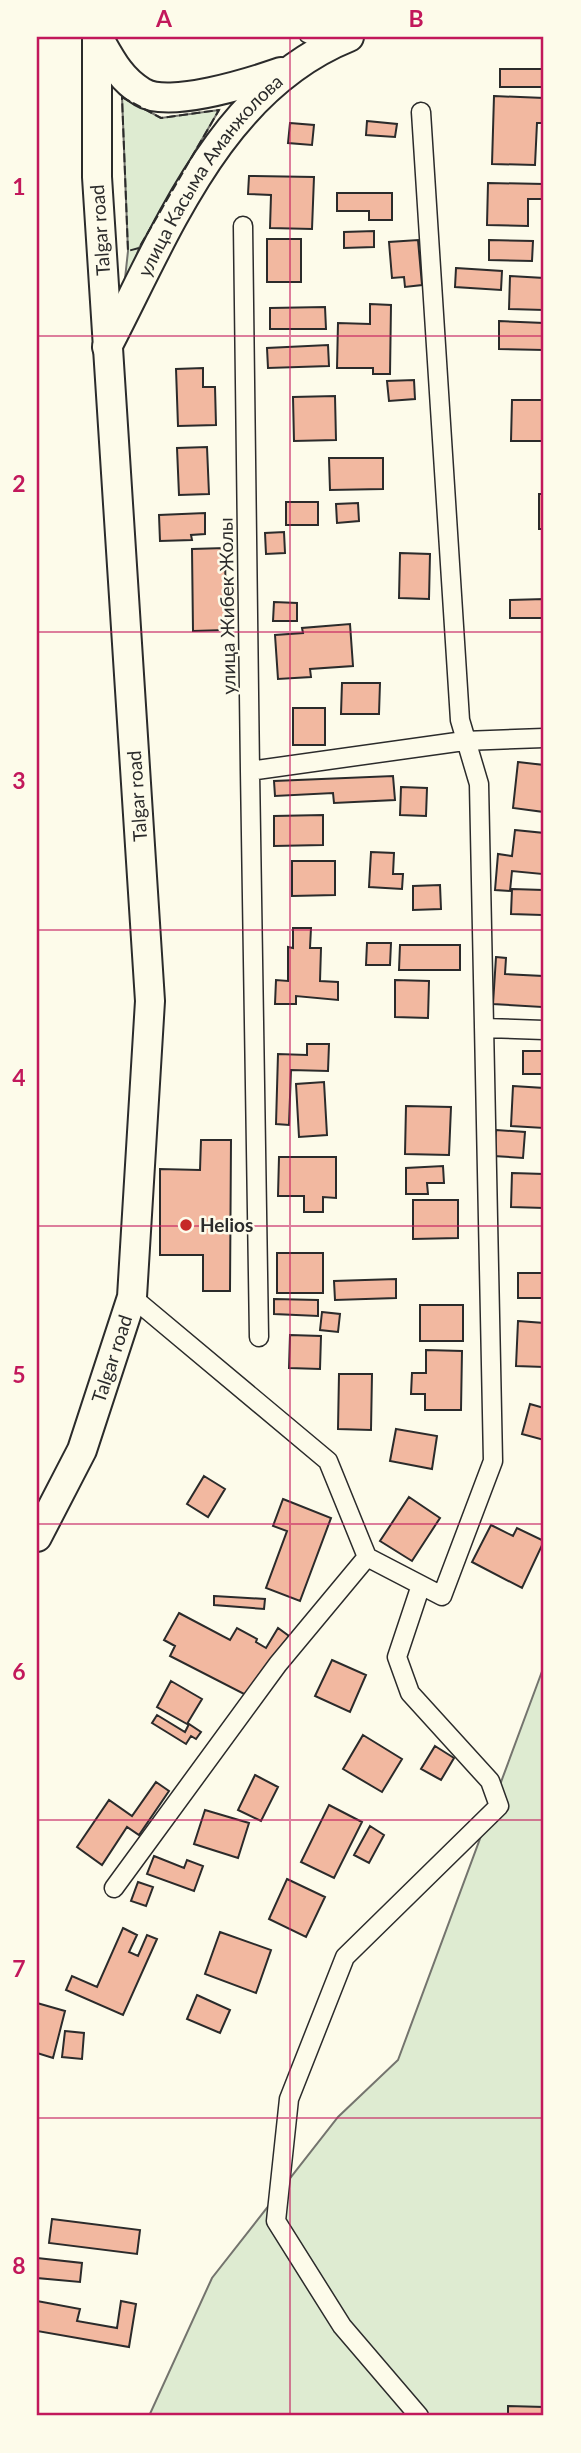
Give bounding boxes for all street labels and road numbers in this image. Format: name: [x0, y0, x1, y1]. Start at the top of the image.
street label: улица Касыма Аманжолова: [132, 69, 287, 280]
street label: Talgar road: [85, 184, 114, 276]
street label: улица Жибек Жолы: [213, 517, 240, 695]
street label: Talgar road: [122, 750, 151, 842]
street label: Talgar road: [86, 1312, 136, 1405]

